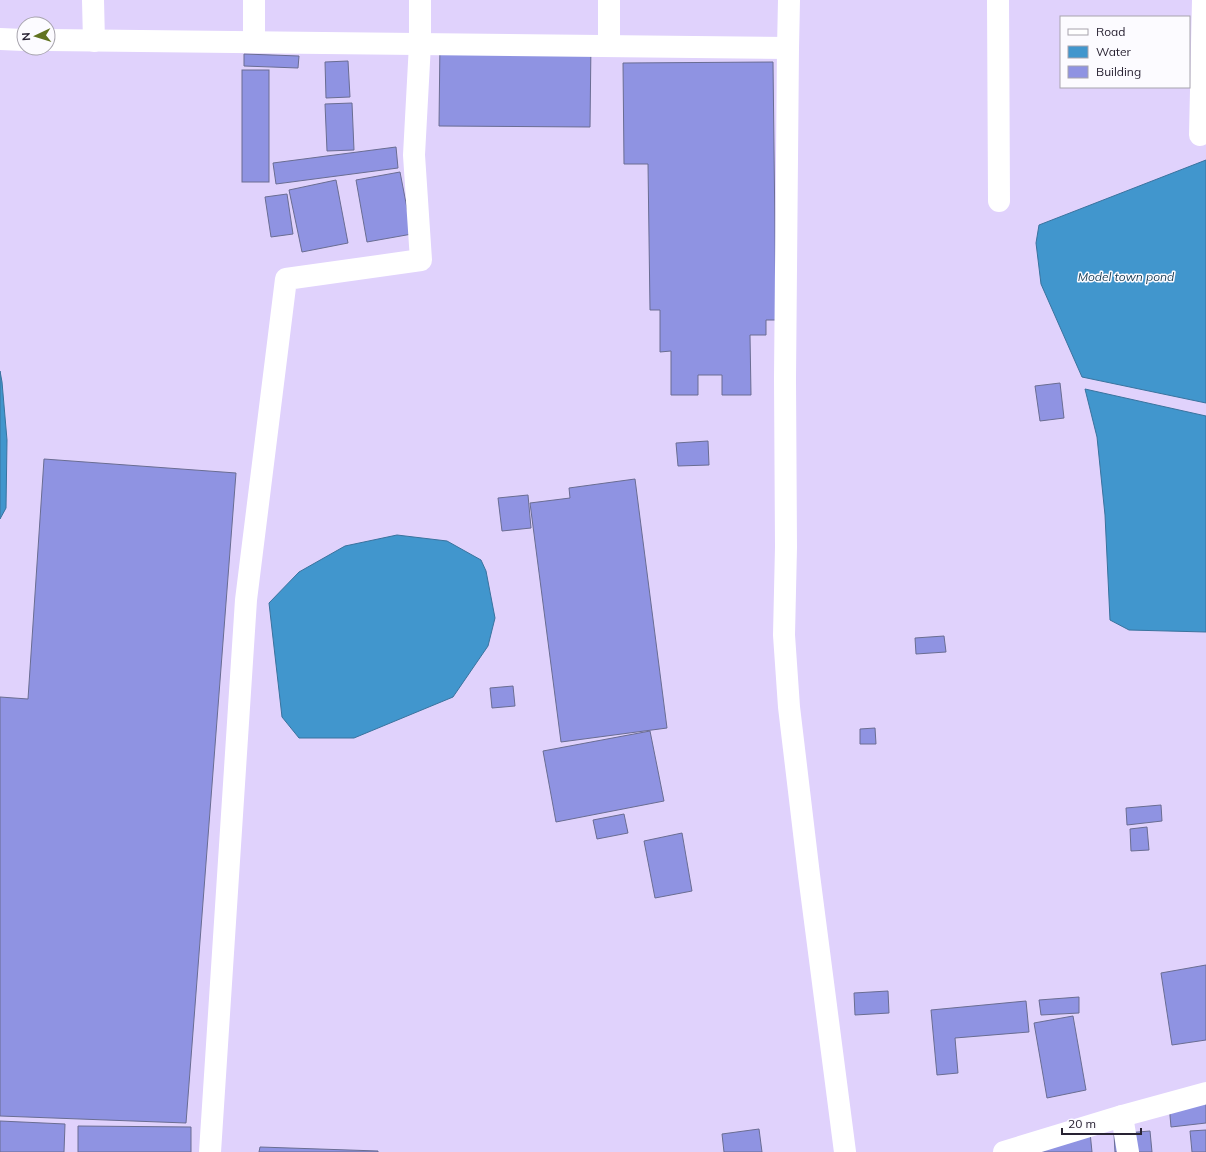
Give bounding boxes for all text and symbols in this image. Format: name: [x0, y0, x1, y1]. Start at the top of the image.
north arrow: [16, 16, 56, 56]
legend: [1060, 16, 1190, 88]
text: Road: [1096, 24, 1125, 39]
text: N: [19, 32, 33, 41]
text: Water: [1096, 44, 1132, 59]
text: Building: [1096, 64, 1141, 79]
water label: Model town pond: [1078, 269, 1175, 284]
scale bar: [1062, 1110, 1141, 1136]
text: 20 m: [1068, 1116, 1096, 1131]

